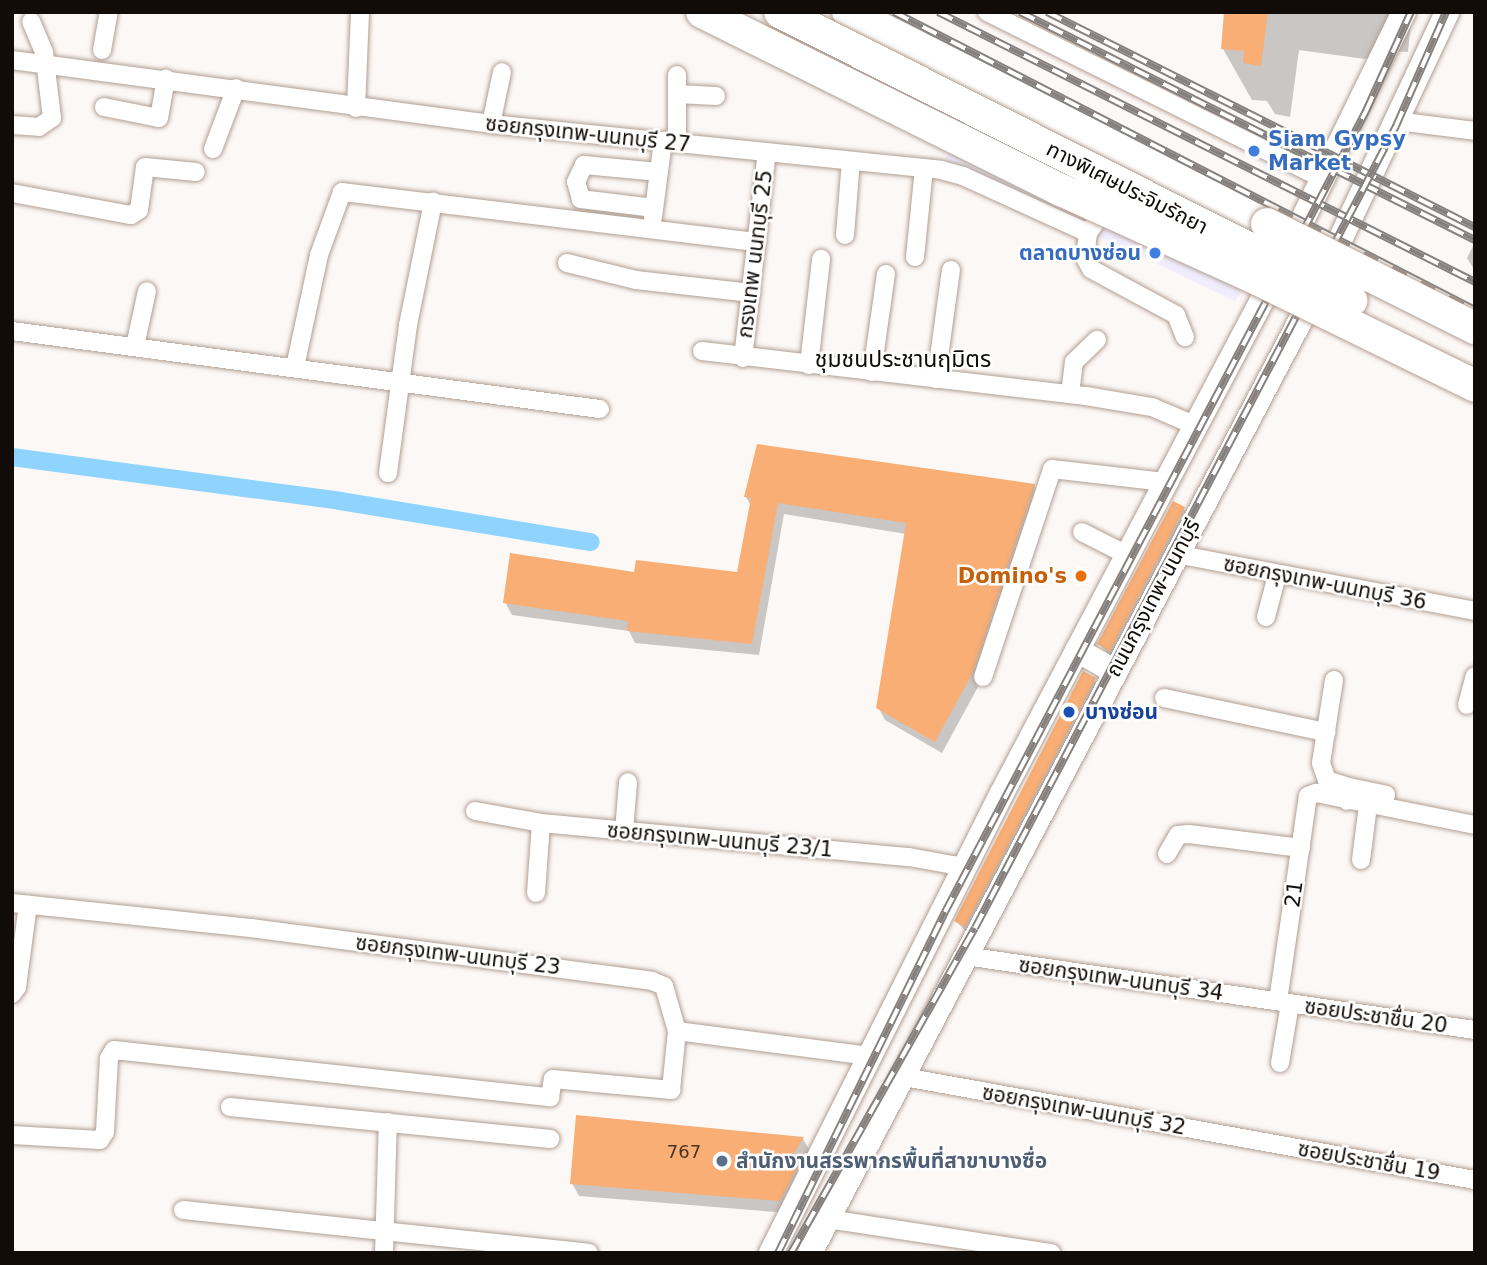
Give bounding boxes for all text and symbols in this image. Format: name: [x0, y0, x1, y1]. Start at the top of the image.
street label: ซอยกรุงเทพ-นนทบุรี 27: [484, 111, 692, 157]
place label: Siam Gypsy Market: [1268, 126, 1406, 176]
street label: ทางพิเศษประจิมรัถยา: [1042, 136, 1212, 240]
marker: Siam Gypsy Market: [1246, 143, 1262, 159]
street label: กรงเทพ นนทบุรี 25: [732, 168, 778, 340]
place label: ตลาดบางซ่อน: [1019, 240, 1141, 266]
marker: ตลาดบางซ่อน: [1147, 245, 1163, 261]
district label: ชุมชนประชานฤมิตร: [815, 345, 991, 373]
street label: ถนนกรุงเทพ-นนทบุรี: [1101, 515, 1205, 681]
street label: ซอยกรุงเทพ-นนทบุรี 36: [1221, 551, 1429, 615]
place label: Domino's: [958, 563, 1067, 589]
marker: Domino's: [1073, 568, 1089, 584]
place label: บางซ่อน: [1085, 699, 1158, 725]
marker: บางซ่อน: [1059, 702, 1079, 722]
street label: ซอยกรุงเทพ-นนทบุรี 23/1: [606, 818, 834, 862]
street label: 21: [1280, 879, 1308, 909]
street label: ซอยกรุงเทพ-นนทบุรี 23: [354, 930, 562, 980]
street label: ซอยกรุงเทพ-นนทบุรี 34: [1017, 952, 1225, 1006]
street label: ซอยประชาชื่น 20: [1303, 993, 1449, 1039]
street label: ซอยกรุงเทพ-นนทบุรี 32: [980, 1080, 1188, 1140]
street label: ซอยประชาชื่น 19: [1296, 1136, 1442, 1186]
house number: 767: [667, 1141, 701, 1163]
place label: สำนักงานสรรพากรพื้นที่สาขาบางซื่อ: [736, 1148, 1047, 1174]
marker: สำนักงานสรรพากรพื้นที่สาขาบางซื่อ: [714, 1153, 730, 1169]

